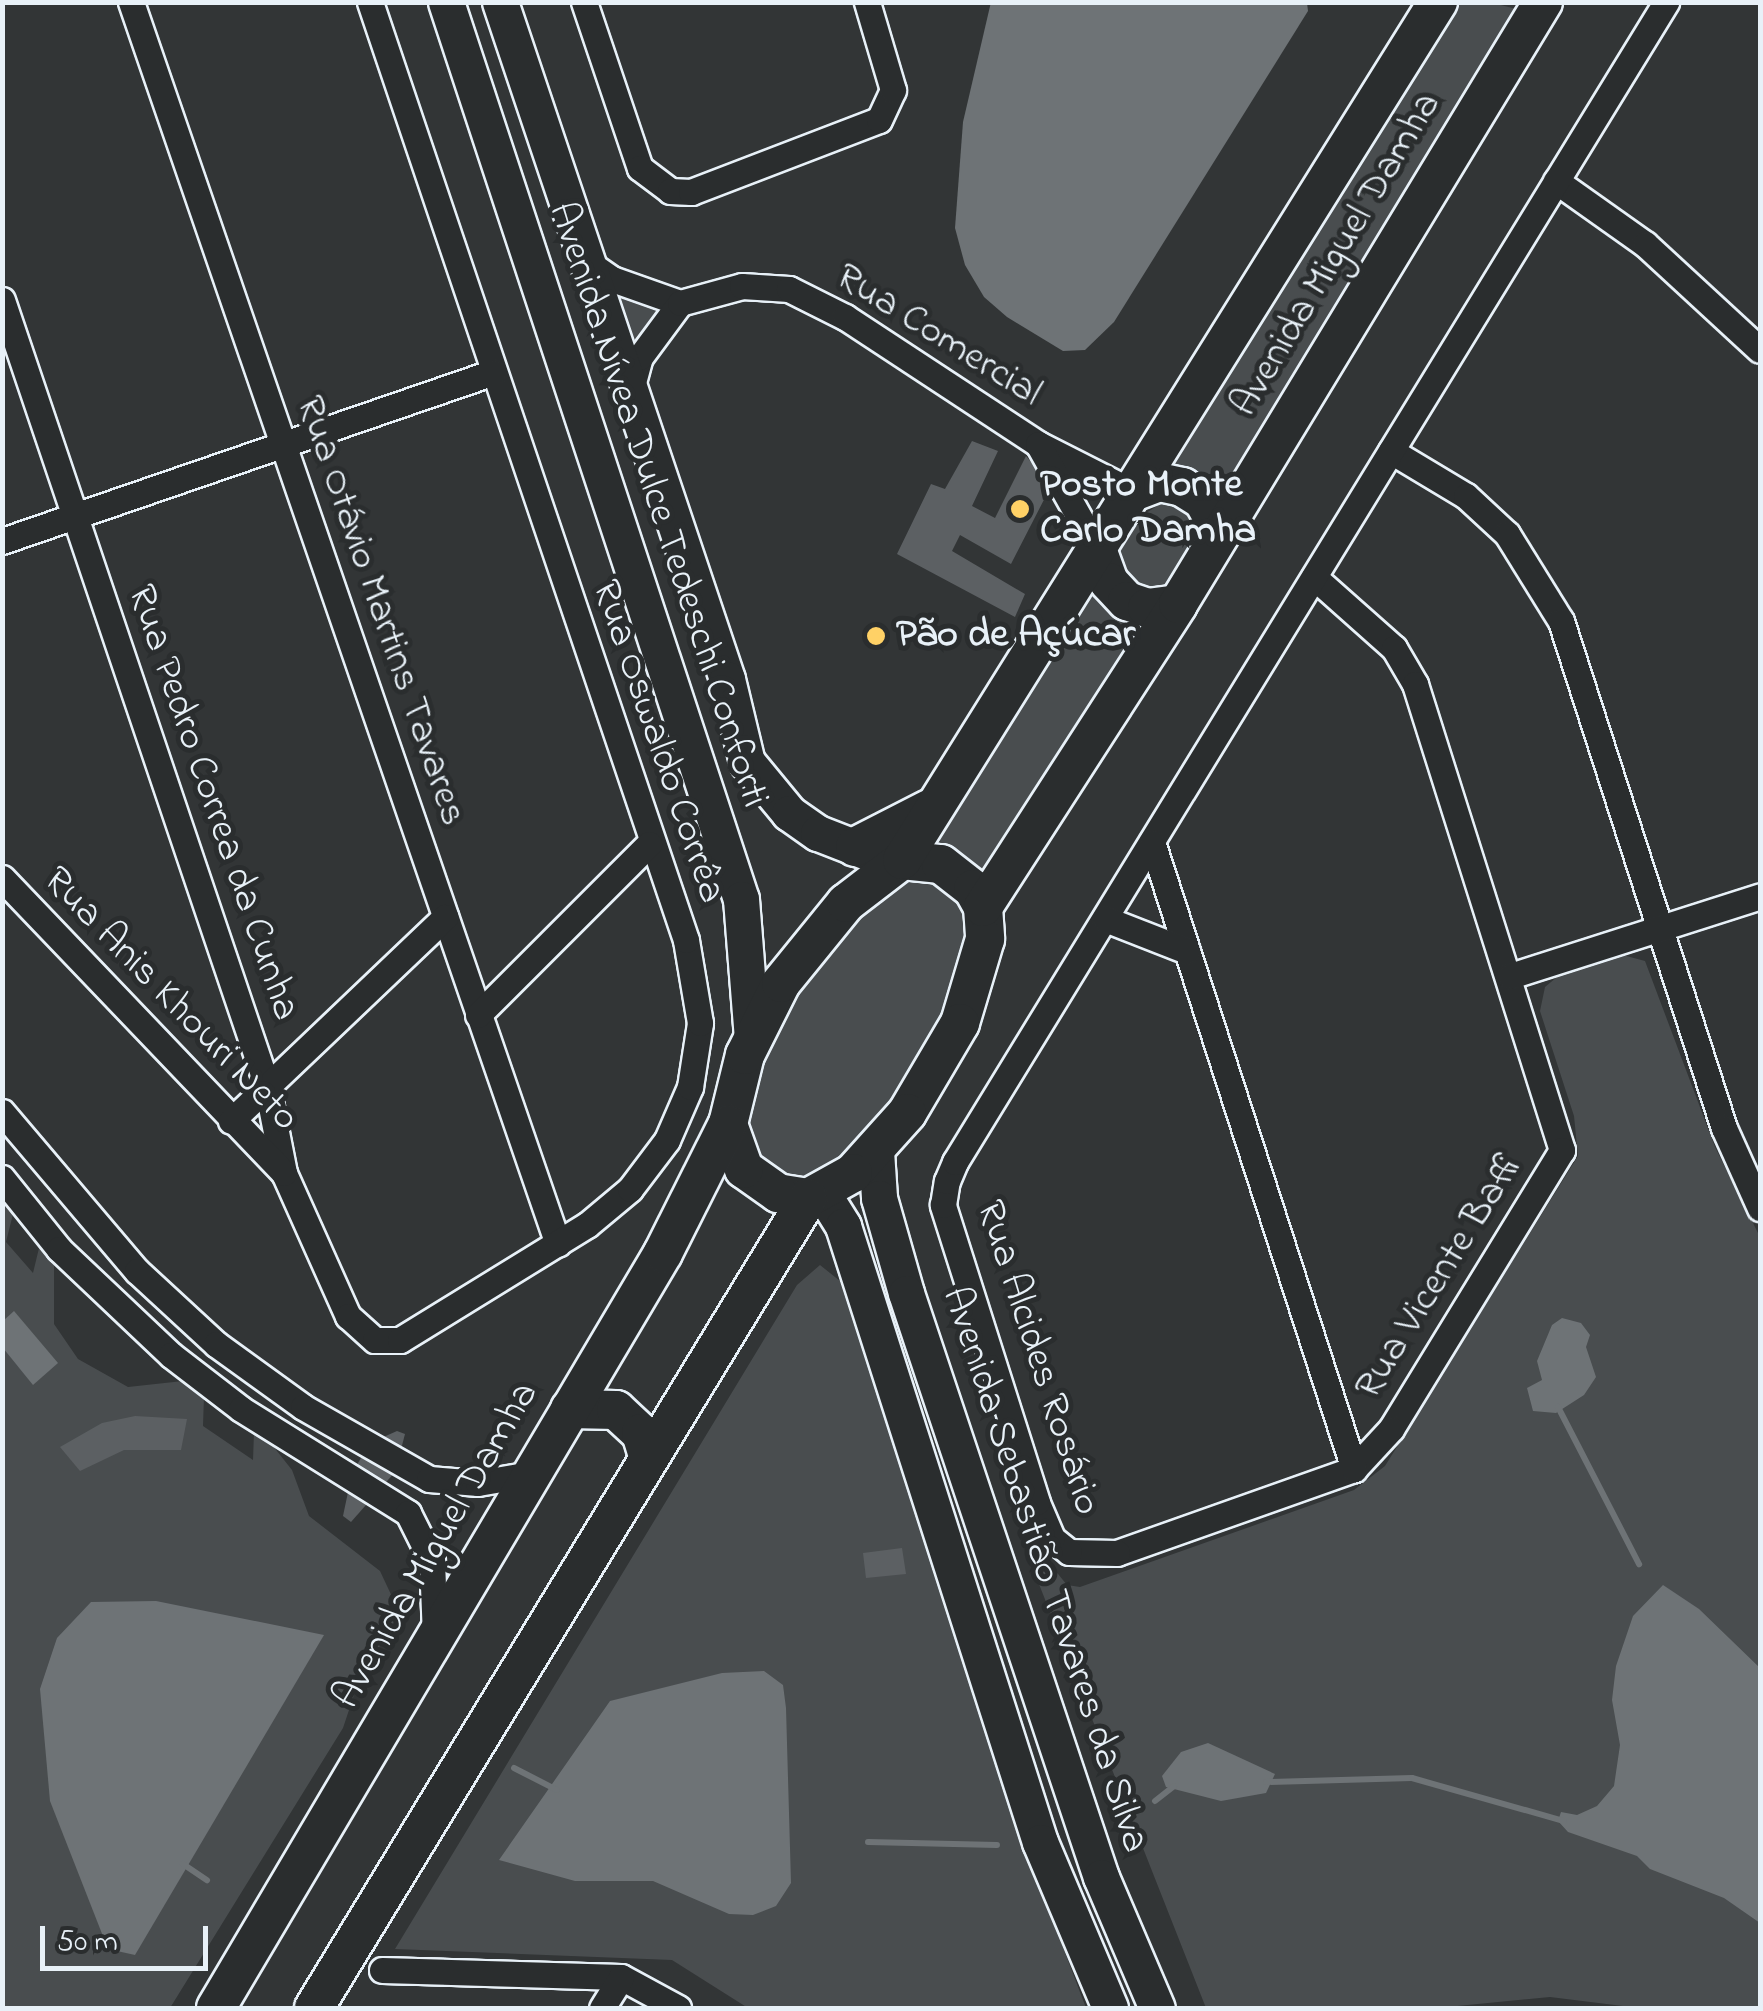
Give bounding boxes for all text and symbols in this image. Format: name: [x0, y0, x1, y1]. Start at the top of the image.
street label: Avenida Miguel Damha: [1221, 84, 1453, 426]
street label: Avenida Nívea Dulce Tedeschi Conforti: [536, 197, 778, 813]
street label: Rua Comercial: [826, 254, 1050, 418]
street label: Rua Otávio Martins Tavares: [284, 390, 476, 832]
place label: Posto Monte Carlo Damha: [1040, 462, 1256, 556]
marker: Posto Monte Carlo Damha: [1009, 498, 1031, 520]
street label: Rua Oswaldo Corrêa: [579, 574, 735, 910]
street label: Rua Pedro Correa da Cunha: [115, 579, 309, 1027]
place label: Pão de Açúcar: [896, 612, 1135, 660]
marker: Pão de Açúcar: [865, 625, 887, 647]
street label: Rua Anis Khouri Neto: [31, 858, 309, 1142]
street label: Rua Vicente Baffi: [1345, 1145, 1535, 1409]
street label: Rua Alcides Rosário: [964, 1195, 1110, 1521]
street label: Avenida Sebastião Tavares da Silva: [930, 1281, 1158, 1859]
street label: Avenida Miguel Damha: [324, 1374, 550, 1718]
scale bar: [45, 1906, 212, 1968]
text: 50 m: [57, 1921, 118, 1965]

